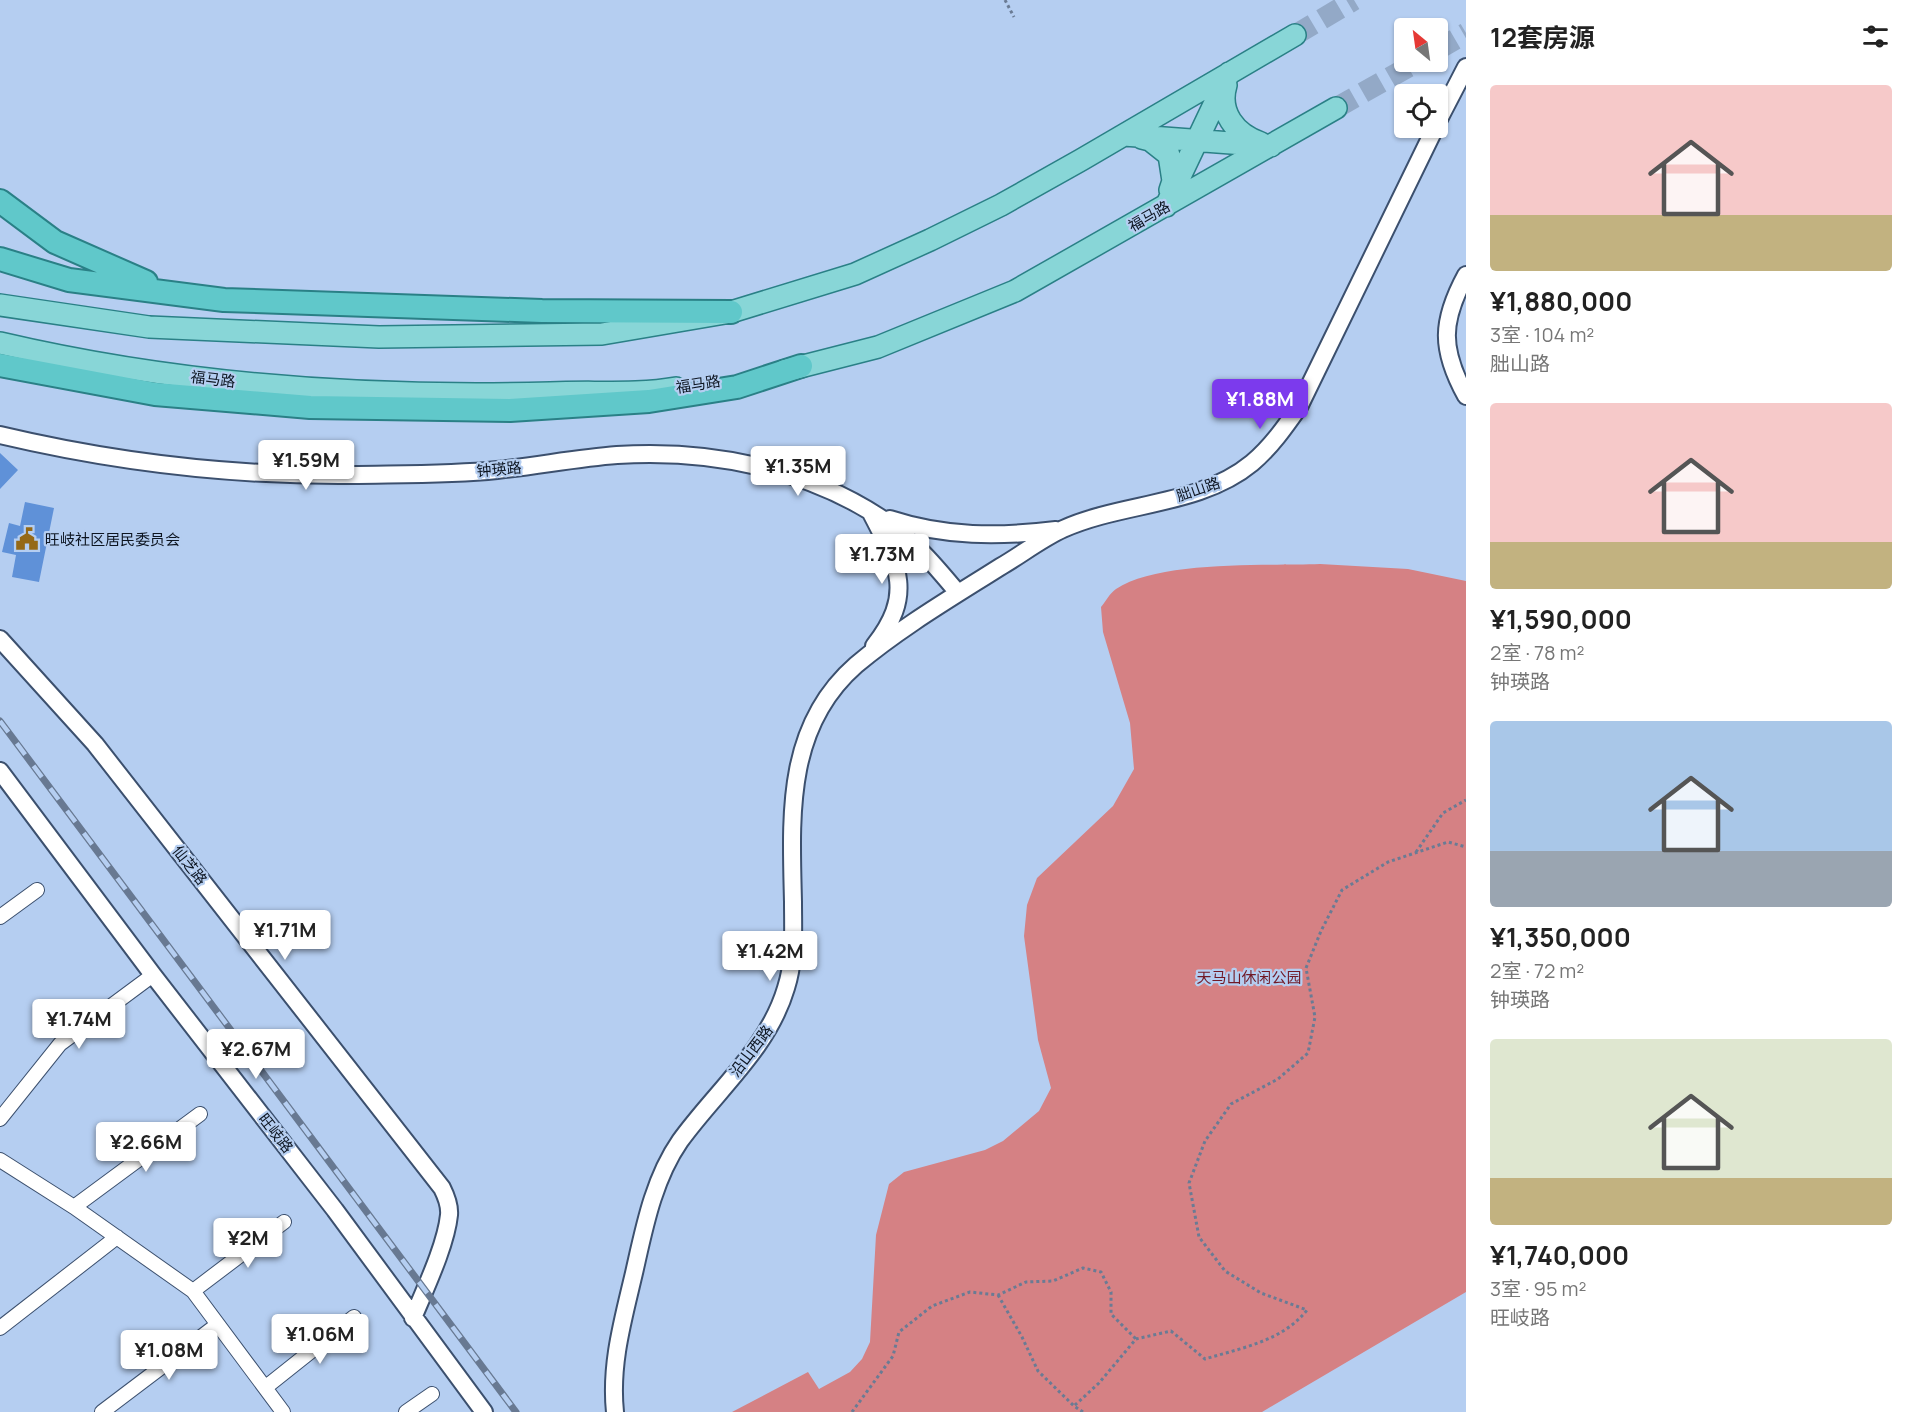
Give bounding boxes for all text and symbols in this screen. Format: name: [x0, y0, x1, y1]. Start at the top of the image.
north arrow: [1394, 18, 1448, 72]
map controls: [1394, 18, 1448, 138]
text: 12套房源: [1490, 19, 1595, 55]
icon: filters: [1859, 20, 1892, 53]
button: locate: [1394, 84, 1448, 138]
icon: home: [1637, 124, 1745, 232]
street label: 福马路: [1124, 196, 1174, 236]
text: ¥1,880,000: [1490, 283, 1632, 319]
text: 3室 · 104 m²: [1490, 321, 1594, 348]
text: 胐山路: [1490, 350, 1550, 377]
street label: 福马路: [189, 366, 237, 392]
street label: 福马路: [674, 370, 722, 398]
pin: ¥1.88M: [1211, 379, 1309, 430]
text: ¥1.88M: [1226, 385, 1294, 412]
pin: ¥1.59M: [257, 440, 355, 491]
icon: home: [1637, 442, 1745, 550]
text: ¥1.59M: [272, 446, 340, 473]
pin: ¥1.35M: [749, 446, 847, 497]
text: ¥1.35M: [765, 452, 831, 479]
street label: 钟瑛路: [476, 457, 522, 481]
street label: 胐山路: [1173, 472, 1223, 506]
public building icon: 旺岐社区居民委员会: [14, 526, 40, 552]
place label: 旺岐社区居民委员会: [45, 529, 180, 550]
pin: ¥1.73M: [833, 534, 931, 585]
text: ¥1.73M: [849, 540, 915, 567]
text: ¥1,590,000: [1490, 601, 1632, 637]
text: 2室 · 78 m²: [1490, 639, 1585, 666]
text: 钟瑛路: [1490, 668, 1550, 695]
icon: home: [1637, 760, 1745, 868]
street label: 仙芝路: [168, 841, 212, 889]
pin: ¥1.71M: [236, 910, 334, 961]
text: ¥1.71M: [254, 916, 316, 943]
text: ¥1,350,000: [1490, 919, 1631, 955]
pin: ¥1.42M: [721, 931, 819, 982]
text: ¥1.42M: [736, 937, 804, 964]
text: 2室 · 72 m²: [1490, 957, 1584, 984]
park label: 天马山休闲公园: [1196, 967, 1302, 988]
text: 钟瑛路: [1490, 986, 1550, 1013]
pin: ¥1.74M: [30, 999, 128, 1050]
text: ¥1.74M: [46, 1005, 112, 1032]
street label: 沿山西路: [725, 1021, 777, 1081]
pin: ¥2.67M: [207, 1029, 305, 1080]
text: ¥2.67M: [221, 1035, 291, 1062]
icon: home: [1637, 1078, 1745, 1186]
street label: 旺岐路: [254, 1109, 298, 1157]
pin: ¥2.66M: [97, 1122, 195, 1173]
text: ¥2.66M: [110, 1128, 182, 1155]
pin: ¥2M: [219, 1218, 277, 1269]
text: ¥2M: [227, 1224, 269, 1251]
text: ¥1,740,000: [1490, 1237, 1629, 1273]
text: 3室 · 95 m²: [1490, 1275, 1587, 1302]
text: 旺岐路: [1490, 1304, 1550, 1331]
pin: ¥1.06M: [271, 1314, 369, 1365]
text: ¥1.06M: [286, 1320, 354, 1347]
pin: ¥1.08M: [120, 1330, 218, 1381]
text: ¥1.08M: [135, 1336, 203, 1363]

